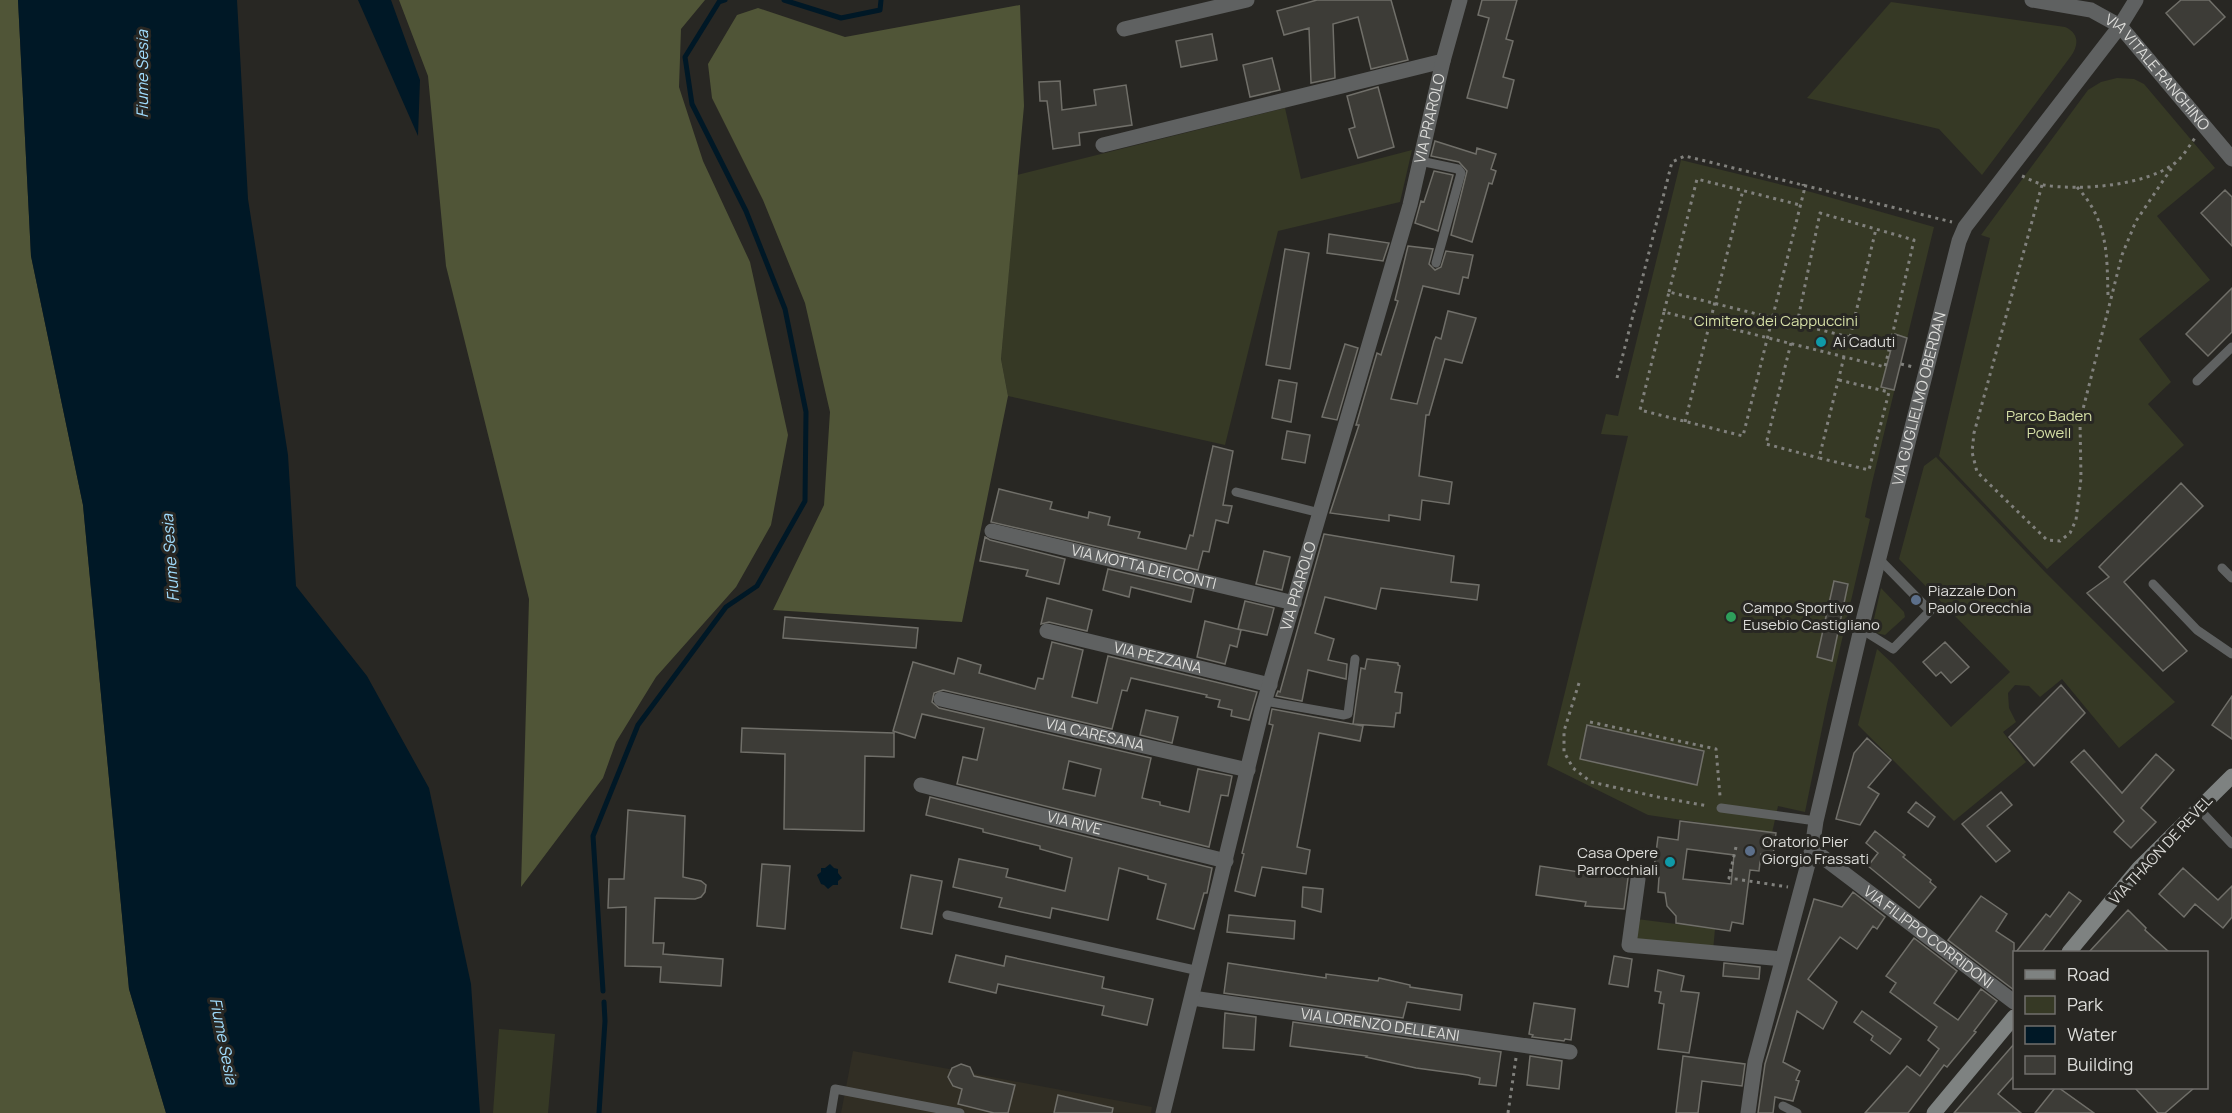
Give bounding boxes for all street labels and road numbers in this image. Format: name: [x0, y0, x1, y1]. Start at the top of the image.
street label: VIA VITALE RANGHINO: [2101, 9, 2215, 135]
street label: VIA PRAROLO: [1409, 71, 1450, 165]
street label: VIA GUGLIELMO OBERDAN: [1887, 310, 1951, 488]
street label: VIA MOTTA DEI CONTI: [1069, 539, 1219, 594]
street label: VIA PRAROLO: [1275, 539, 1321, 633]
street label: VIA PEZZANA: [1111, 636, 1205, 678]
street label: VIA CARESANA: [1043, 712, 1147, 756]
street label: VIA THAON DE REVEL: [2104, 790, 2217, 909]
street label: VIA RIVE: [1045, 806, 1104, 840]
street label: VIA FILIPPO CORRIDONI: [1859, 881, 1998, 993]
street label: VIA LORENZO DELLEANI: [1299, 1003, 1461, 1046]

